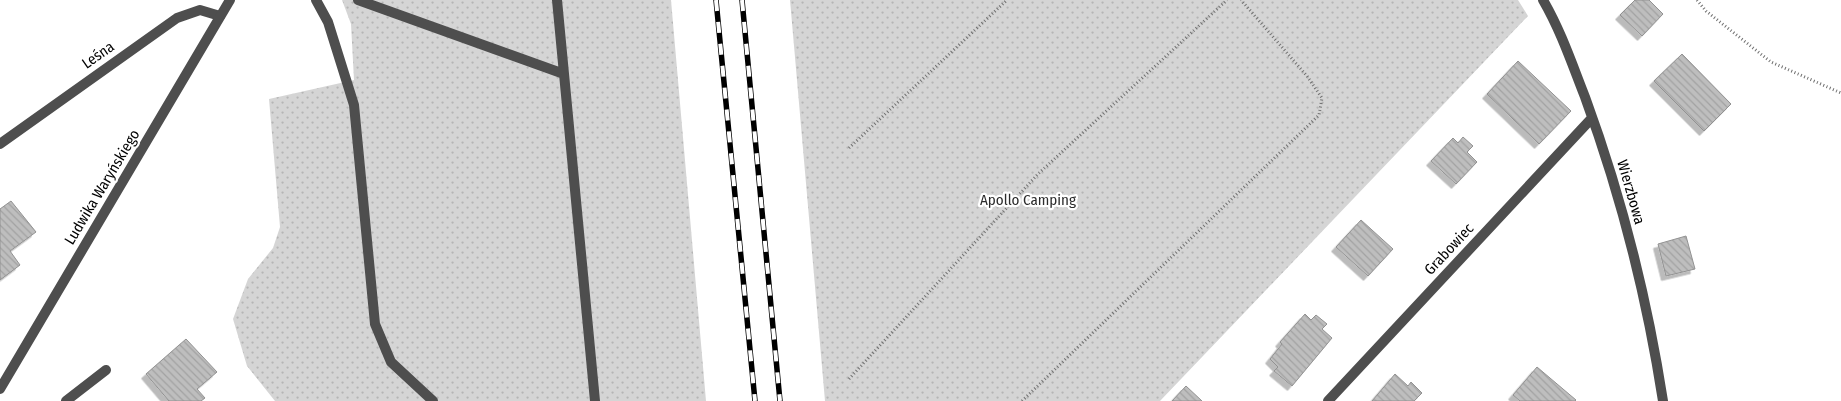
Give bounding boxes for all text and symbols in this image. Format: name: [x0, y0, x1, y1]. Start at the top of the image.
street label: Leśna: [78, 37, 118, 73]
street label: Ludwika Waryńskiego: [61, 126, 143, 248]
street label: Wierzbowa: [1613, 158, 1649, 226]
park label: Apollo Camping: [980, 191, 1076, 209]
street label: Grabowiec: [1421, 219, 1478, 279]

